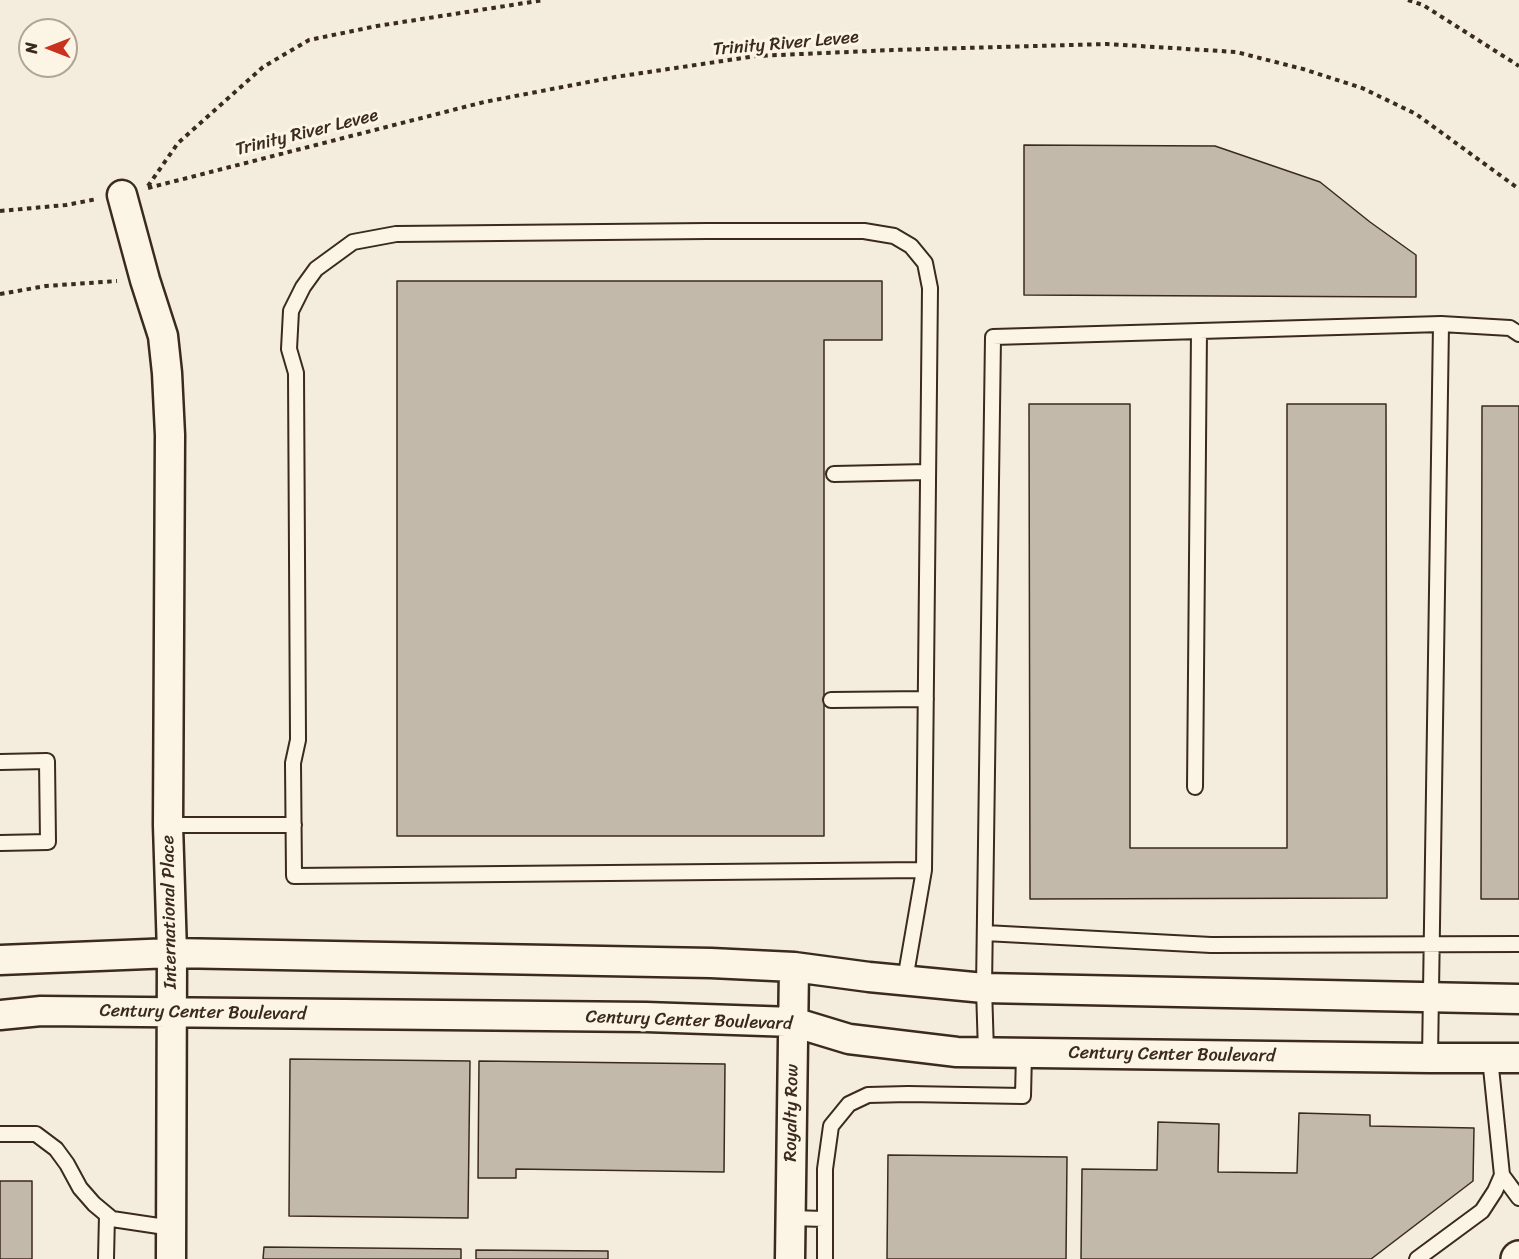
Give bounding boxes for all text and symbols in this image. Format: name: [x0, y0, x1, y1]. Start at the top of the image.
north arrow: [18, 18, 78, 78]
street label: Trinity River Levee: [712, 27, 860, 61]
text: N: [17, 42, 46, 54]
street label: Trinity River Levee: [233, 105, 381, 161]
street label: International Place: [158, 835, 182, 989]
street label: Century Center Boulevard: [99, 1000, 307, 1026]
street label: Century Center Boulevard: [585, 1007, 793, 1035]
street label: Century Center Boulevard: [1068, 1042, 1276, 1068]
street label: Royalty Row: [780, 1064, 804, 1162]

